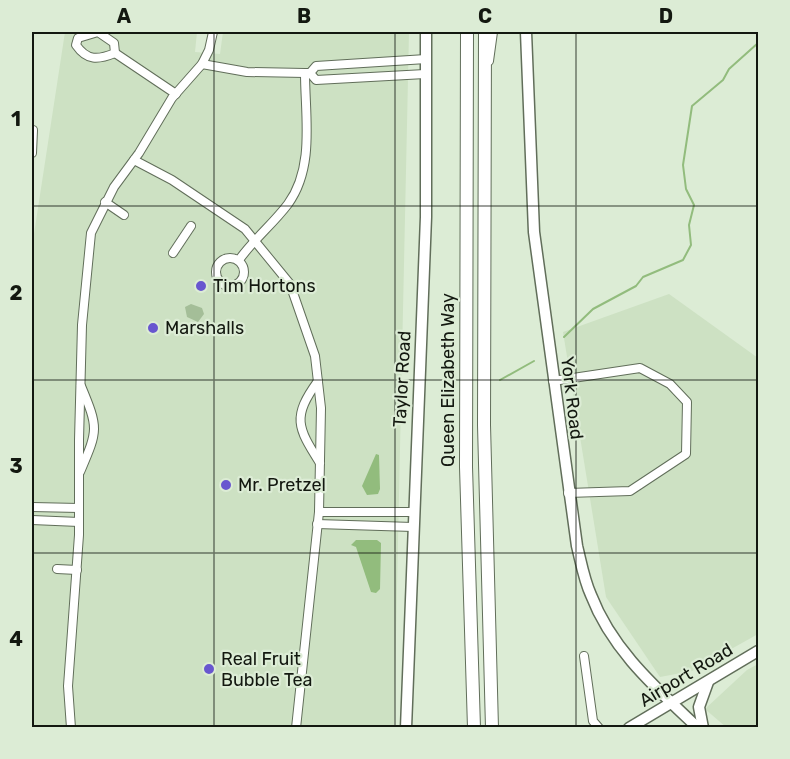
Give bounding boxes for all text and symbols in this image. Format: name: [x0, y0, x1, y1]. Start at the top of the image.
text: A: [117, 4, 132, 28]
text: B: [297, 4, 311, 28]
text: C: [478, 4, 492, 28]
text: D: [659, 4, 673, 28]
text: 1: [11, 107, 21, 131]
place label: Tim Hortons: [213, 275, 316, 297]
marker: Tim Hortons: [194, 279, 208, 293]
text: 2: [10, 281, 23, 305]
street label: Queen Elizabeth Way: [437, 293, 459, 467]
place label: Marshalls: [165, 317, 244, 339]
marker: Marshalls: [146, 321, 160, 335]
street label: Taylor Road: [388, 330, 416, 428]
street label: York Road: [556, 355, 588, 441]
text: 3: [9, 454, 23, 478]
place label: Mr. Pretzel: [238, 474, 326, 496]
marker: Mr. Pretzel: [219, 478, 233, 492]
text: 4: [9, 627, 23, 651]
street label: Airport Road: [635, 638, 737, 712]
place label: Real Fruit Bubble Tea: [221, 648, 312, 691]
marker: Real Fruit Bubble Tea: [202, 662, 216, 676]

